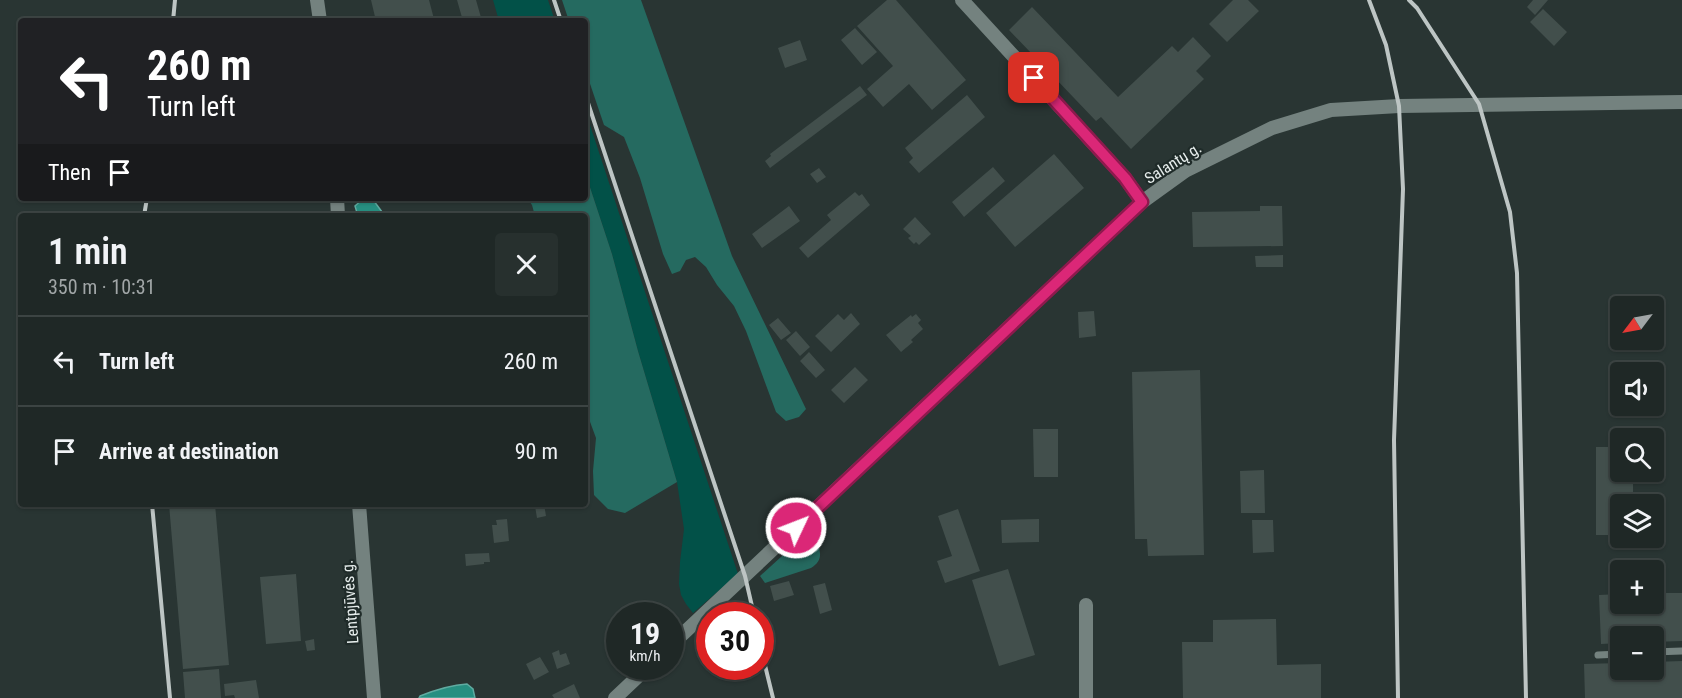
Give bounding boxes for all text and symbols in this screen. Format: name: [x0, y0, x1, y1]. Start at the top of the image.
text: 260 m: [147, 41, 252, 90]
icon: left: [48, 42, 126, 120]
pin: [1008, 52, 1059, 103]
icon: arrive: [1017, 61, 1050, 94]
text: Turn left: [147, 91, 236, 123]
street label: Salantų g.: [1141, 138, 1205, 188]
icon: arrive: [103, 156, 136, 189]
text: Then: [48, 160, 91, 185]
text: 1 min: [48, 231, 128, 273]
button: close: [495, 233, 558, 296]
text: 350 m · 10:31: [48, 275, 155, 299]
north arrow: [1610, 296, 1664, 350]
map controls: [1610, 296, 1664, 680]
icon: left: [48, 345, 81, 378]
text: Turn left: [99, 349, 174, 374]
text: 260 m: [504, 349, 558, 374]
button: sound: [1610, 362, 1664, 416]
button: search: [1610, 428, 1664, 482]
icon: arrive: [48, 435, 81, 468]
text: Arrive at destination: [99, 439, 279, 464]
text: 90 m: [515, 439, 558, 464]
button: layers: [1610, 494, 1664, 548]
position arrow: [764, 496, 828, 560]
street label: Lentpjūvės g.: [338, 559, 362, 645]
button: +: [1610, 560, 1664, 614]
speed limit sign: 30: [696, 602, 774, 680]
text: 19: [630, 616, 660, 651]
button: −: [1610, 626, 1664, 680]
text: km/h: [630, 647, 660, 665]

